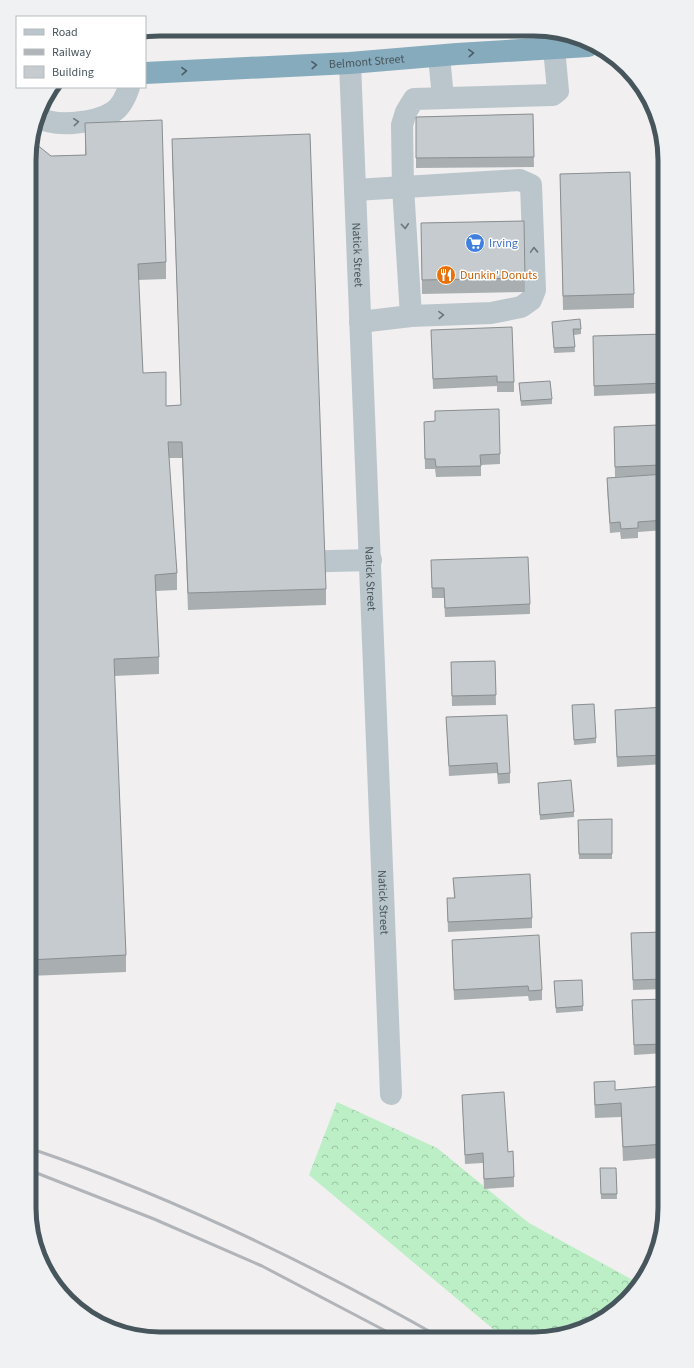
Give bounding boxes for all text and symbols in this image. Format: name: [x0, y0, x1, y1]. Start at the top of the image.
legend: [16, 16, 146, 88]
text: Road: [52, 24, 78, 41]
text: Railway: [52, 44, 91, 61]
one-way arrow: [468, 49, 474, 57]
street label: Belmont Street: [329, 50, 405, 73]
one-way arrow: [311, 61, 317, 69]
text: Building: [52, 64, 94, 81]
one-way arrow: [181, 67, 187, 75]
one-way arrow: [73, 117, 79, 126]
street label: Natick Street: [348, 222, 367, 287]
one-way arrow: [401, 223, 410, 229]
supermarket icon: Irving: [464, 232, 486, 254]
place label: Irving: [489, 235, 518, 252]
one-way arrow: [529, 247, 538, 253]
restaurant icon: Dunkin' Donuts: [435, 264, 457, 286]
place label: Dunkin' Donuts: [460, 267, 537, 284]
one-way arrow: [438, 311, 444, 319]
street label: Natick Street: [361, 546, 380, 611]
street label: Natick Street: [374, 870, 393, 935]

